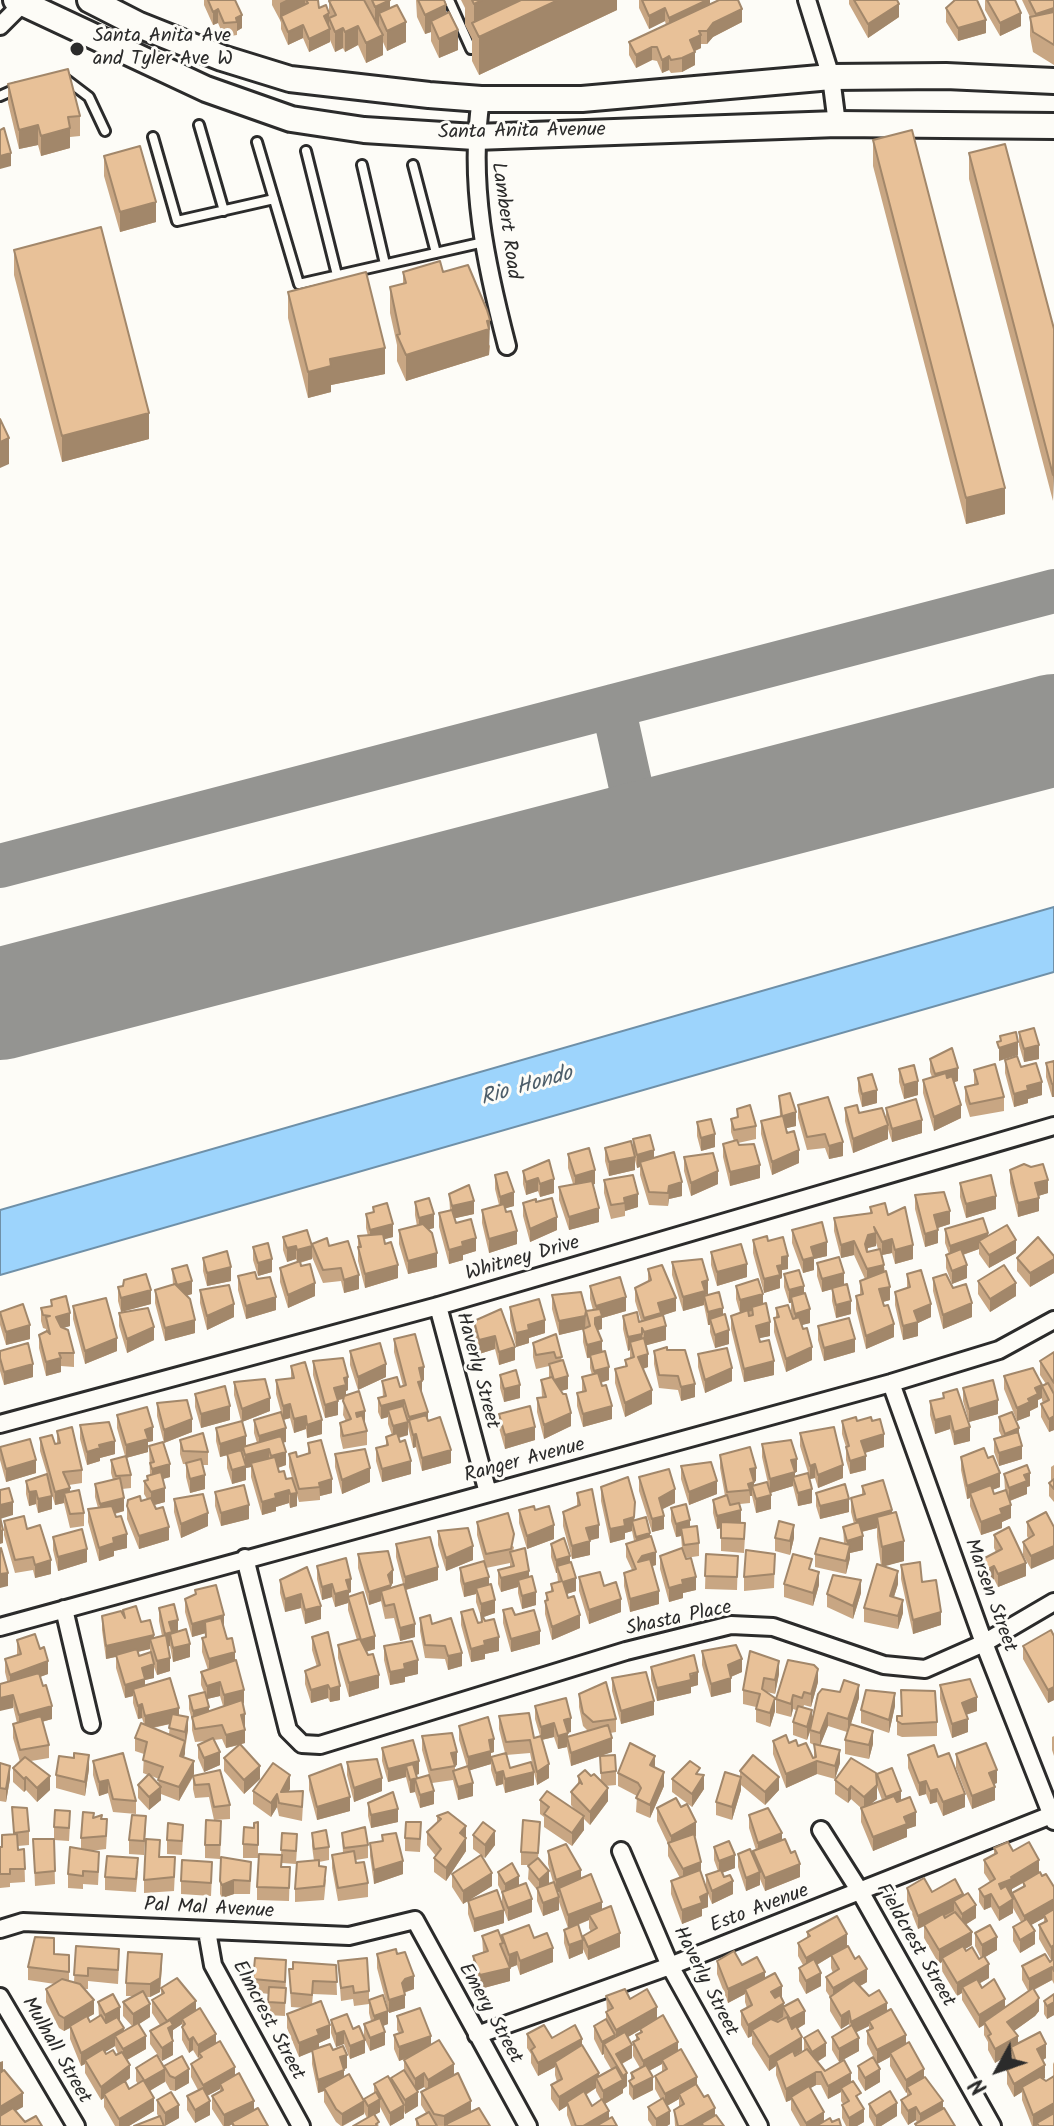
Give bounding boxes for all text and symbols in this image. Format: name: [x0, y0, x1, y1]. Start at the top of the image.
place label: Santa Anita Ave and Tyler Ave W: [93, 26, 233, 73]
marker: Santa Anita Ave and Tyler Ave W: [68, 40, 86, 58]
street label: Santa Anita Avenue: [438, 120, 606, 146]
street label: Lambert Road: [484, 161, 524, 281]
water label: Rio Hondo: [478, 1062, 576, 1114]
street label: Whitney Drive: [463, 1232, 583, 1288]
street label: Haverly Street: [449, 1310, 503, 1432]
street label: Ranger Avenue: [462, 1434, 588, 1490]
street label: Marsen Street: [957, 1536, 1021, 1656]
street label: Shasta Place: [624, 1597, 734, 1643]
street label: Esto Avenue: [707, 1880, 813, 1940]
street label: Fieldcrest Street: [869, 1880, 959, 2012]
street label: Pal Mal Avenue: [143, 1895, 275, 1925]
street label: Haverly Street: [666, 1923, 742, 2041]
street label: Elmcrest Street: [225, 1957, 309, 2085]
street label: Emery Street: [452, 1959, 526, 2069]
street label: Mulhall Street: [15, 1993, 95, 2109]
north arrow: [958, 2030, 1038, 2110]
text: N: [961, 2069, 997, 2102]

